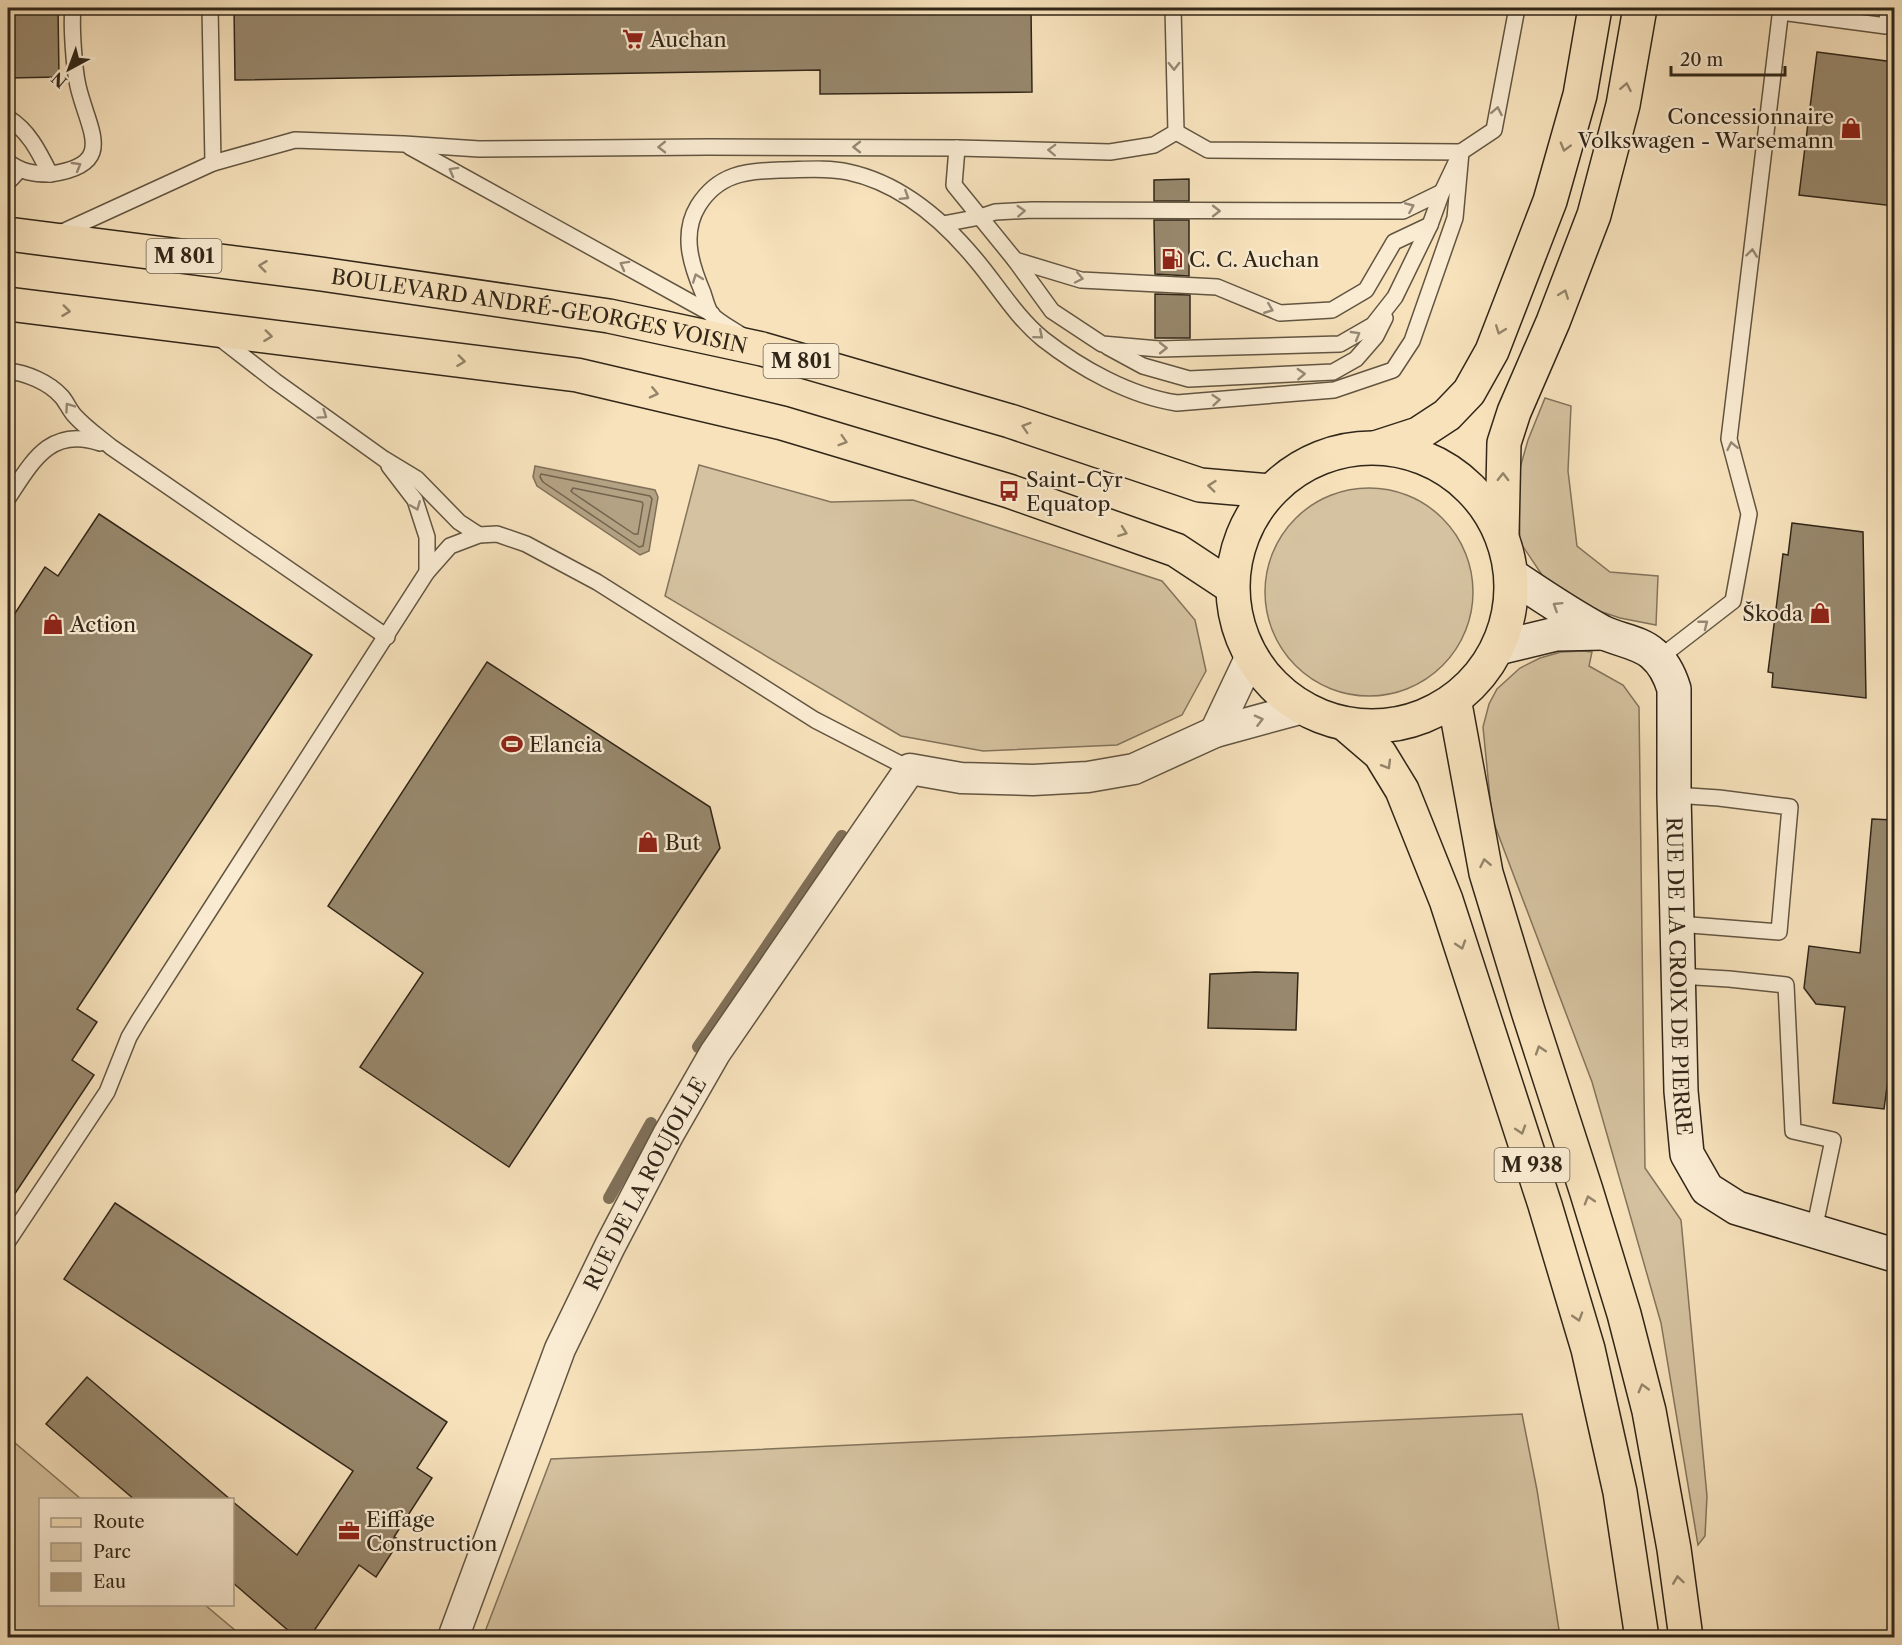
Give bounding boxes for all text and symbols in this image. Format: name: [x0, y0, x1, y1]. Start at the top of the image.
supermarket icon: Auchan: [621, 27, 645, 51]
place label: Auchan: [649, 27, 727, 52]
north arrow: [39, 39, 99, 99]
scale bar: [1671, 39, 1785, 77]
text: 20 m: [1680, 49, 1724, 71]
one-way arrow: [1168, 61, 1181, 70]
text: N: [47, 68, 71, 92]
one-way arrow: [1619, 83, 1632, 93]
place label: Concessionnaire Volkswagen - Warsemann: [1577, 104, 1834, 153]
one-way arrow: [1490, 107, 1503, 117]
shop icon: Concessionnaire Volkswagen - Warsemann: [1839, 116, 1863, 140]
one-way arrow: [657, 141, 666, 154]
one-way arrow: [852, 141, 861, 153]
one-way arrow: [1560, 142, 1573, 152]
one-way arrow: [1047, 144, 1056, 156]
one-way arrow: [71, 162, 81, 174]
one-way arrow: [449, 167, 460, 178]
one-way arrow: [899, 188, 909, 200]
one-way arrow: [1404, 202, 1415, 214]
one-way arrow: [1017, 204, 1026, 217]
one-way arrow: [1212, 204, 1221, 217]
road number: M 801: [146, 239, 222, 273]
fuel station icon: C. C. Auchan: [1160, 247, 1184, 271]
place label: C. C. Auchan: [1189, 247, 1319, 272]
one-way arrow: [1745, 248, 1758, 257]
one-way arrow: [258, 261, 267, 273]
one-way arrow: [620, 261, 630, 272]
street label: BOULEVARD ANDRÉ-GEORGES VOISIN: [330, 263, 750, 358]
one-way arrow: [1074, 271, 1084, 284]
one-way arrow: [692, 273, 704, 284]
one-way arrow: [1557, 289, 1569, 300]
one-way arrow: [1263, 302, 1274, 314]
one-way arrow: [61, 304, 70, 317]
one-way arrow: [1495, 324, 1507, 335]
one-way arrow: [1032, 328, 1043, 339]
one-way arrow: [263, 330, 273, 342]
one-way arrow: [1350, 331, 1360, 342]
one-way arrow: [1159, 342, 1168, 354]
road number: M 801: [764, 344, 838, 378]
one-way arrow: [457, 354, 466, 366]
one-way arrow: [1296, 367, 1305, 380]
one-way arrow: [648, 386, 658, 399]
one-way arrow: [1212, 393, 1221, 406]
one-way arrow: [65, 403, 76, 414]
one-way arrow: [316, 408, 327, 419]
one-way arrow: [1021, 422, 1032, 434]
one-way arrow: [837, 434, 847, 446]
one-way arrow: [1726, 441, 1739, 451]
place label: Saint-Cyr Equatop: [1026, 467, 1123, 516]
one-way arrow: [1497, 473, 1509, 482]
bus stop icon: Saint-Cyr Equatop: [997, 479, 1021, 503]
one-way arrow: [1207, 480, 1216, 493]
one-way arrow: [409, 500, 421, 511]
one-way arrow: [1117, 524, 1128, 537]
one-way arrow: [1553, 601, 1563, 613]
place label: Škoda: [1742, 601, 1804, 626]
shop icon: Škoda: [1808, 601, 1832, 625]
shop icon: Action: [41, 612, 65, 636]
place label: Action: [69, 612, 136, 637]
one-way arrow: [1698, 620, 1709, 631]
one-way arrow: [1254, 715, 1264, 728]
sports icon: Elancia: [500, 732, 524, 756]
place label: Elancia: [529, 732, 603, 757]
one-way arrow: [1380, 759, 1391, 769]
street label: RUE DE LA CROIX DE PIERRE: [1662, 817, 1698, 1137]
shop icon: But: [636, 830, 660, 854]
place label: But: [665, 830, 701, 855]
one-way arrow: [1479, 858, 1492, 868]
one-way arrow: [1454, 939, 1466, 950]
one-way arrow: [1535, 1045, 1548, 1056]
street label: RUE DE LA ROUJOLLE: [578, 1072, 711, 1294]
one-way arrow: [1514, 1124, 1526, 1135]
road number: M 938: [1494, 1148, 1570, 1182]
one-way arrow: [1584, 1195, 1596, 1206]
one-way arrow: [1571, 1311, 1583, 1322]
one-way arrow: [1638, 1383, 1651, 1393]
legend: [39, 1498, 234, 1606]
place label: Eiffage Construction: [366, 1507, 497, 1556]
text: Route: [93, 1511, 145, 1533]
office icon: Eiffage Construction: [337, 1519, 361, 1543]
text: Parc: [93, 1541, 131, 1563]
text: Eau: [93, 1571, 126, 1593]
one-way arrow: [1673, 1575, 1685, 1584]

